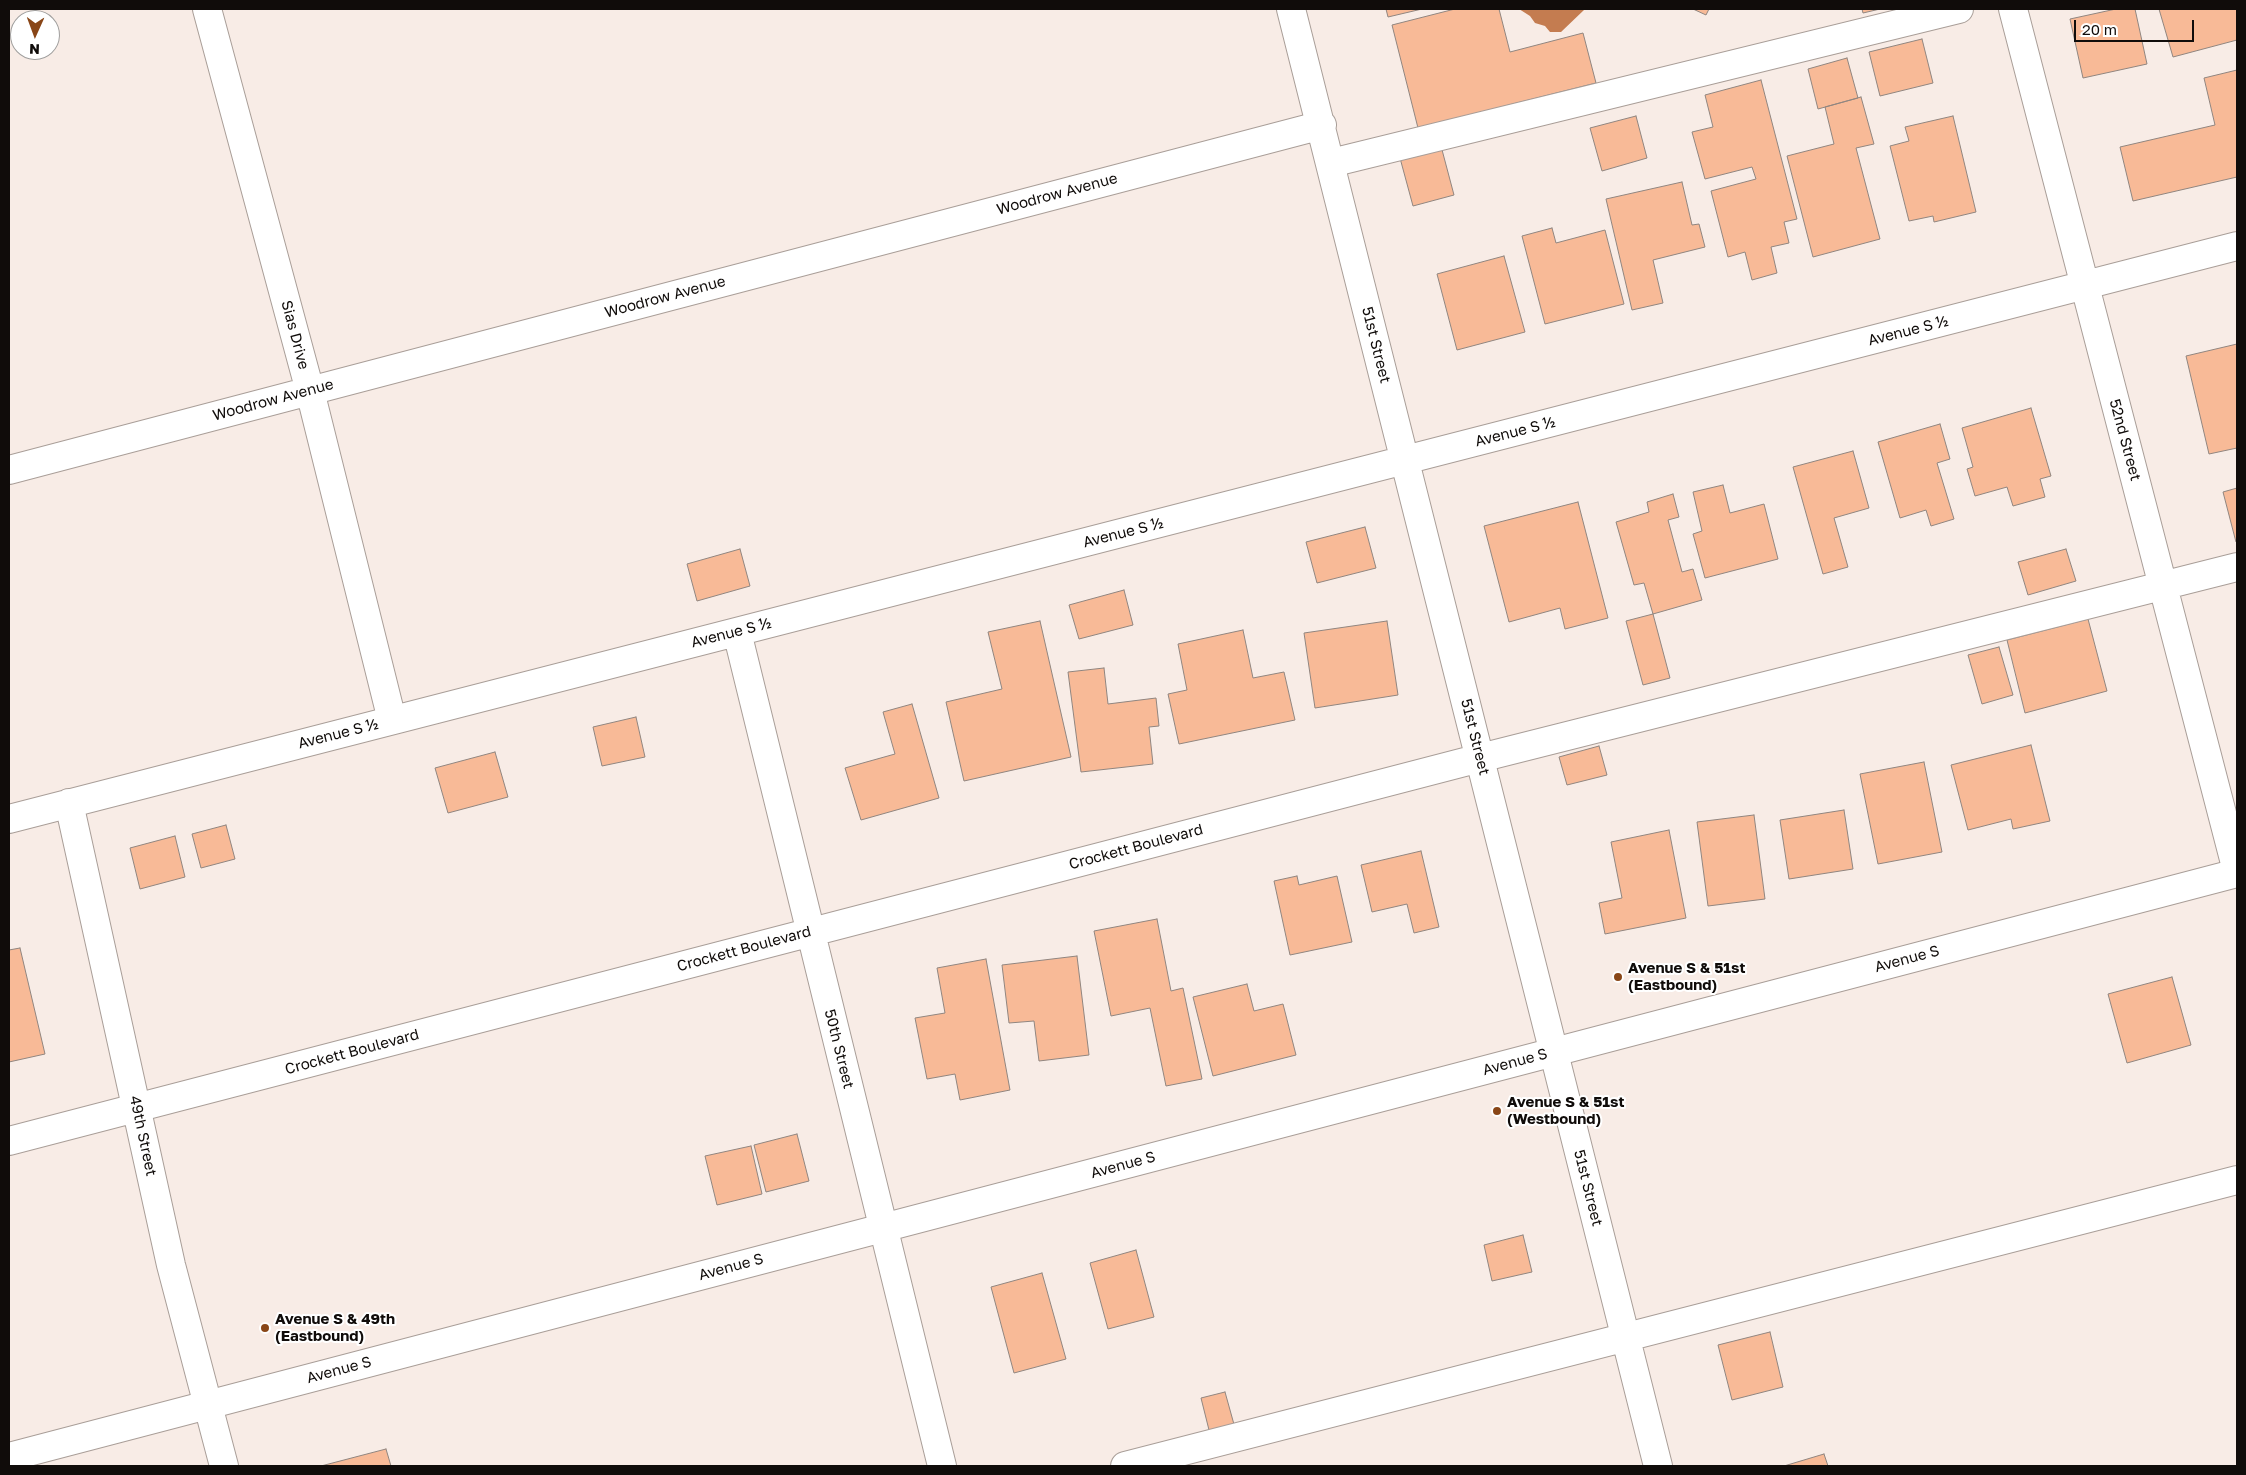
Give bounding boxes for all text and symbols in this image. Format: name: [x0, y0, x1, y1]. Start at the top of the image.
north arrow: [10, 10, 60, 60]
scale bar: [2076, 10, 2196, 42]
text: 20 m: [2082, 20, 2117, 38]
text: N: [29, 41, 40, 58]
street label: Woodrow Avenue: [995, 169, 1119, 219]
street label: Woodrow Avenue: [603, 272, 727, 322]
street label: Sias Drive: [277, 298, 313, 372]
street label: 51st Street: [1358, 305, 1394, 385]
street label: Avenue S ½: [1866, 312, 1950, 350]
street label: Woodrow Avenue: [211, 375, 335, 425]
street label: 52nd Street: [2105, 397, 2145, 483]
street label: Avenue S ½: [1473, 413, 1557, 451]
street label: Avenue S ½: [1081, 514, 1165, 552]
street label: Avenue S ½: [689, 614, 773, 652]
street label: 51st Street: [1457, 697, 1493, 777]
street label: Avenue S ½: [296, 715, 380, 753]
street label: Crockett Boulevard: [1067, 820, 1205, 874]
street label: Crockett Boulevard: [675, 922, 813, 976]
street label: Avenue S: [1873, 942, 1941, 976]
place label: Avenue S & 51st (Eastbound): [1628, 959, 1745, 994]
marker: Avenue S & 51st (Eastbound): [1612, 971, 1624, 983]
street label: 50th Street: [820, 1007, 858, 1091]
street label: Crockett Boulevard: [283, 1025, 421, 1079]
street label: Avenue S: [1481, 1045, 1549, 1079]
place label: Avenue S & 51st (Westbound): [1507, 1093, 1624, 1128]
street label: 49th Street: [126, 1094, 160, 1178]
marker: Avenue S & 51st (Westbound): [1491, 1105, 1503, 1117]
street label: Avenue S: [1089, 1148, 1157, 1182]
street label: 51st Street: [1570, 1148, 1606, 1228]
street label: Avenue S: [697, 1250, 765, 1284]
place label: Avenue S & 49th (Eastbound): [275, 1310, 395, 1345]
marker: Avenue S & 49th (Eastbound): [259, 1322, 271, 1334]
street label: Avenue S: [305, 1353, 373, 1387]

